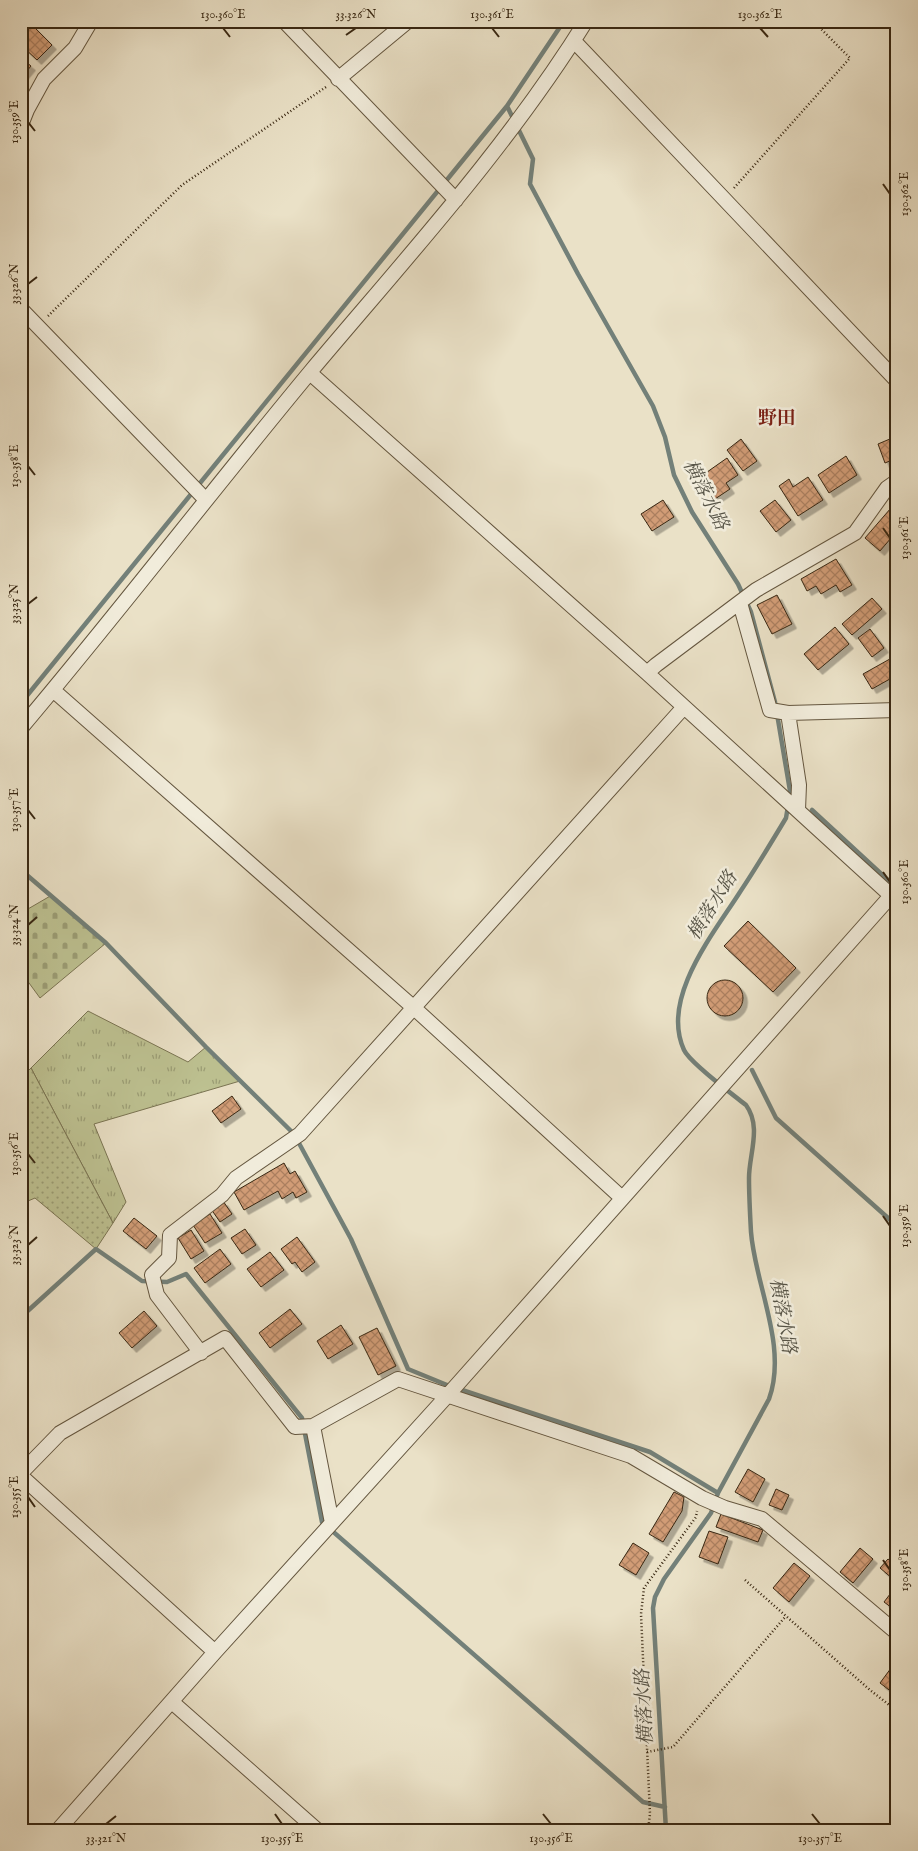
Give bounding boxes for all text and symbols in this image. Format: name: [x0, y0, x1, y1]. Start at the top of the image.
text: 130.360°E: [201, 7, 245, 22]
text: 33.326°N: [336, 7, 377, 22]
text: 130.361°E: [470, 7, 514, 22]
text: 130.362°E: [738, 7, 782, 22]
text: 130.359°E: [7, 100, 22, 144]
text: 130.362°E: [897, 172, 912, 216]
text: 33.326°N: [7, 263, 22, 304]
district label: 野田: [758, 407, 796, 431]
text: 130.358°E: [7, 444, 22, 488]
water label: 横落水路: [677, 456, 734, 536]
text: 130.361°E: [897, 516, 912, 560]
text: 33.325°N: [7, 583, 22, 624]
text: 130.357°E: [7, 788, 22, 832]
text: 130.360°E: [897, 860, 912, 904]
water label: 横落水路: [683, 866, 744, 945]
text: 33.324°N: [7, 904, 22, 946]
text: 130.356°E: [7, 1132, 22, 1176]
text: 130.359°E: [897, 1204, 912, 1248]
text: 33.323°N: [7, 1224, 22, 1265]
water label: 横落水路: [764, 1276, 801, 1357]
text: 130.355°E: [7, 1476, 22, 1518]
text: 130.358°E: [897, 1548, 912, 1592]
water label: 横落水路: [631, 1666, 659, 1746]
text: 33.321°N: [86, 1831, 127, 1846]
text: 130.355°E: [261, 1831, 303, 1846]
text: 130.356°E: [529, 1831, 573, 1846]
text: 130.357°E: [798, 1831, 842, 1846]

